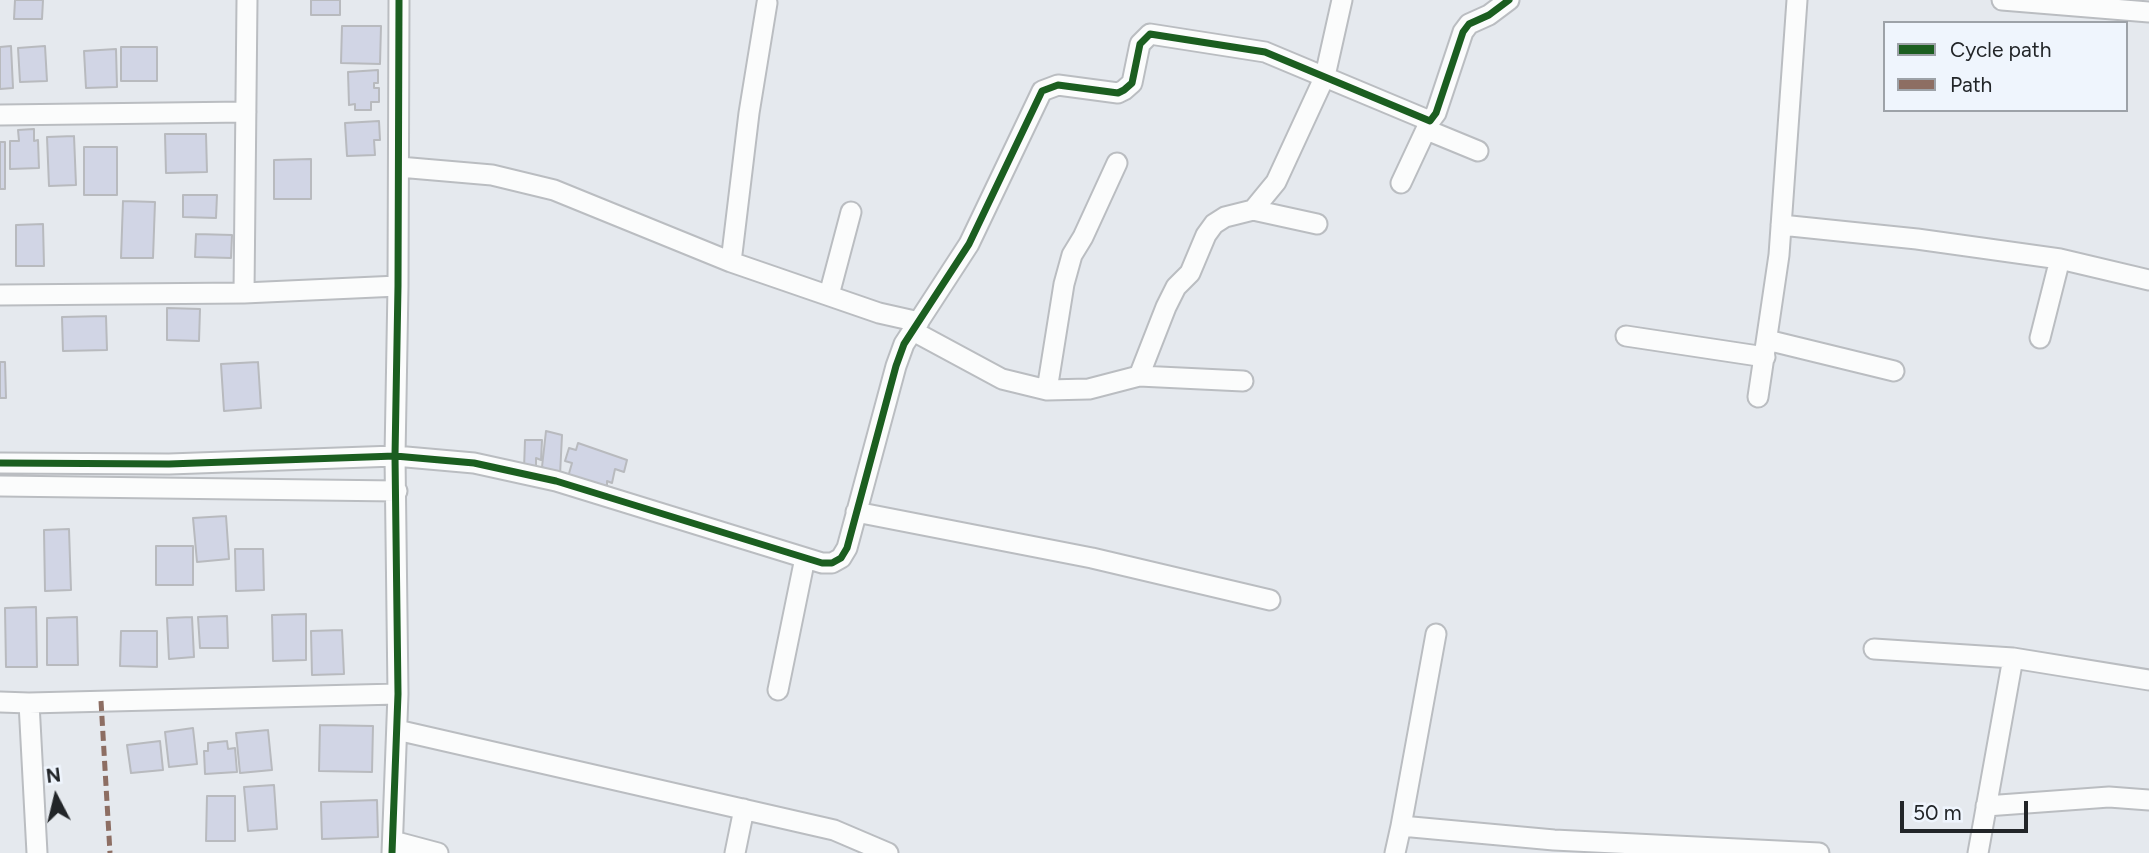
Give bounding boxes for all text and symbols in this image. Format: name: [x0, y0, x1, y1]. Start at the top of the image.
legend: [1883, 21, 2128, 112]
text: Cycle path: [1950, 37, 2051, 62]
text: Path: [1950, 72, 1992, 97]
north arrow: [21, 762, 91, 832]
text: N: [45, 763, 62, 788]
scale bar: [1904, 786, 2032, 830]
text: 50 m: [1913, 800, 1962, 825]

